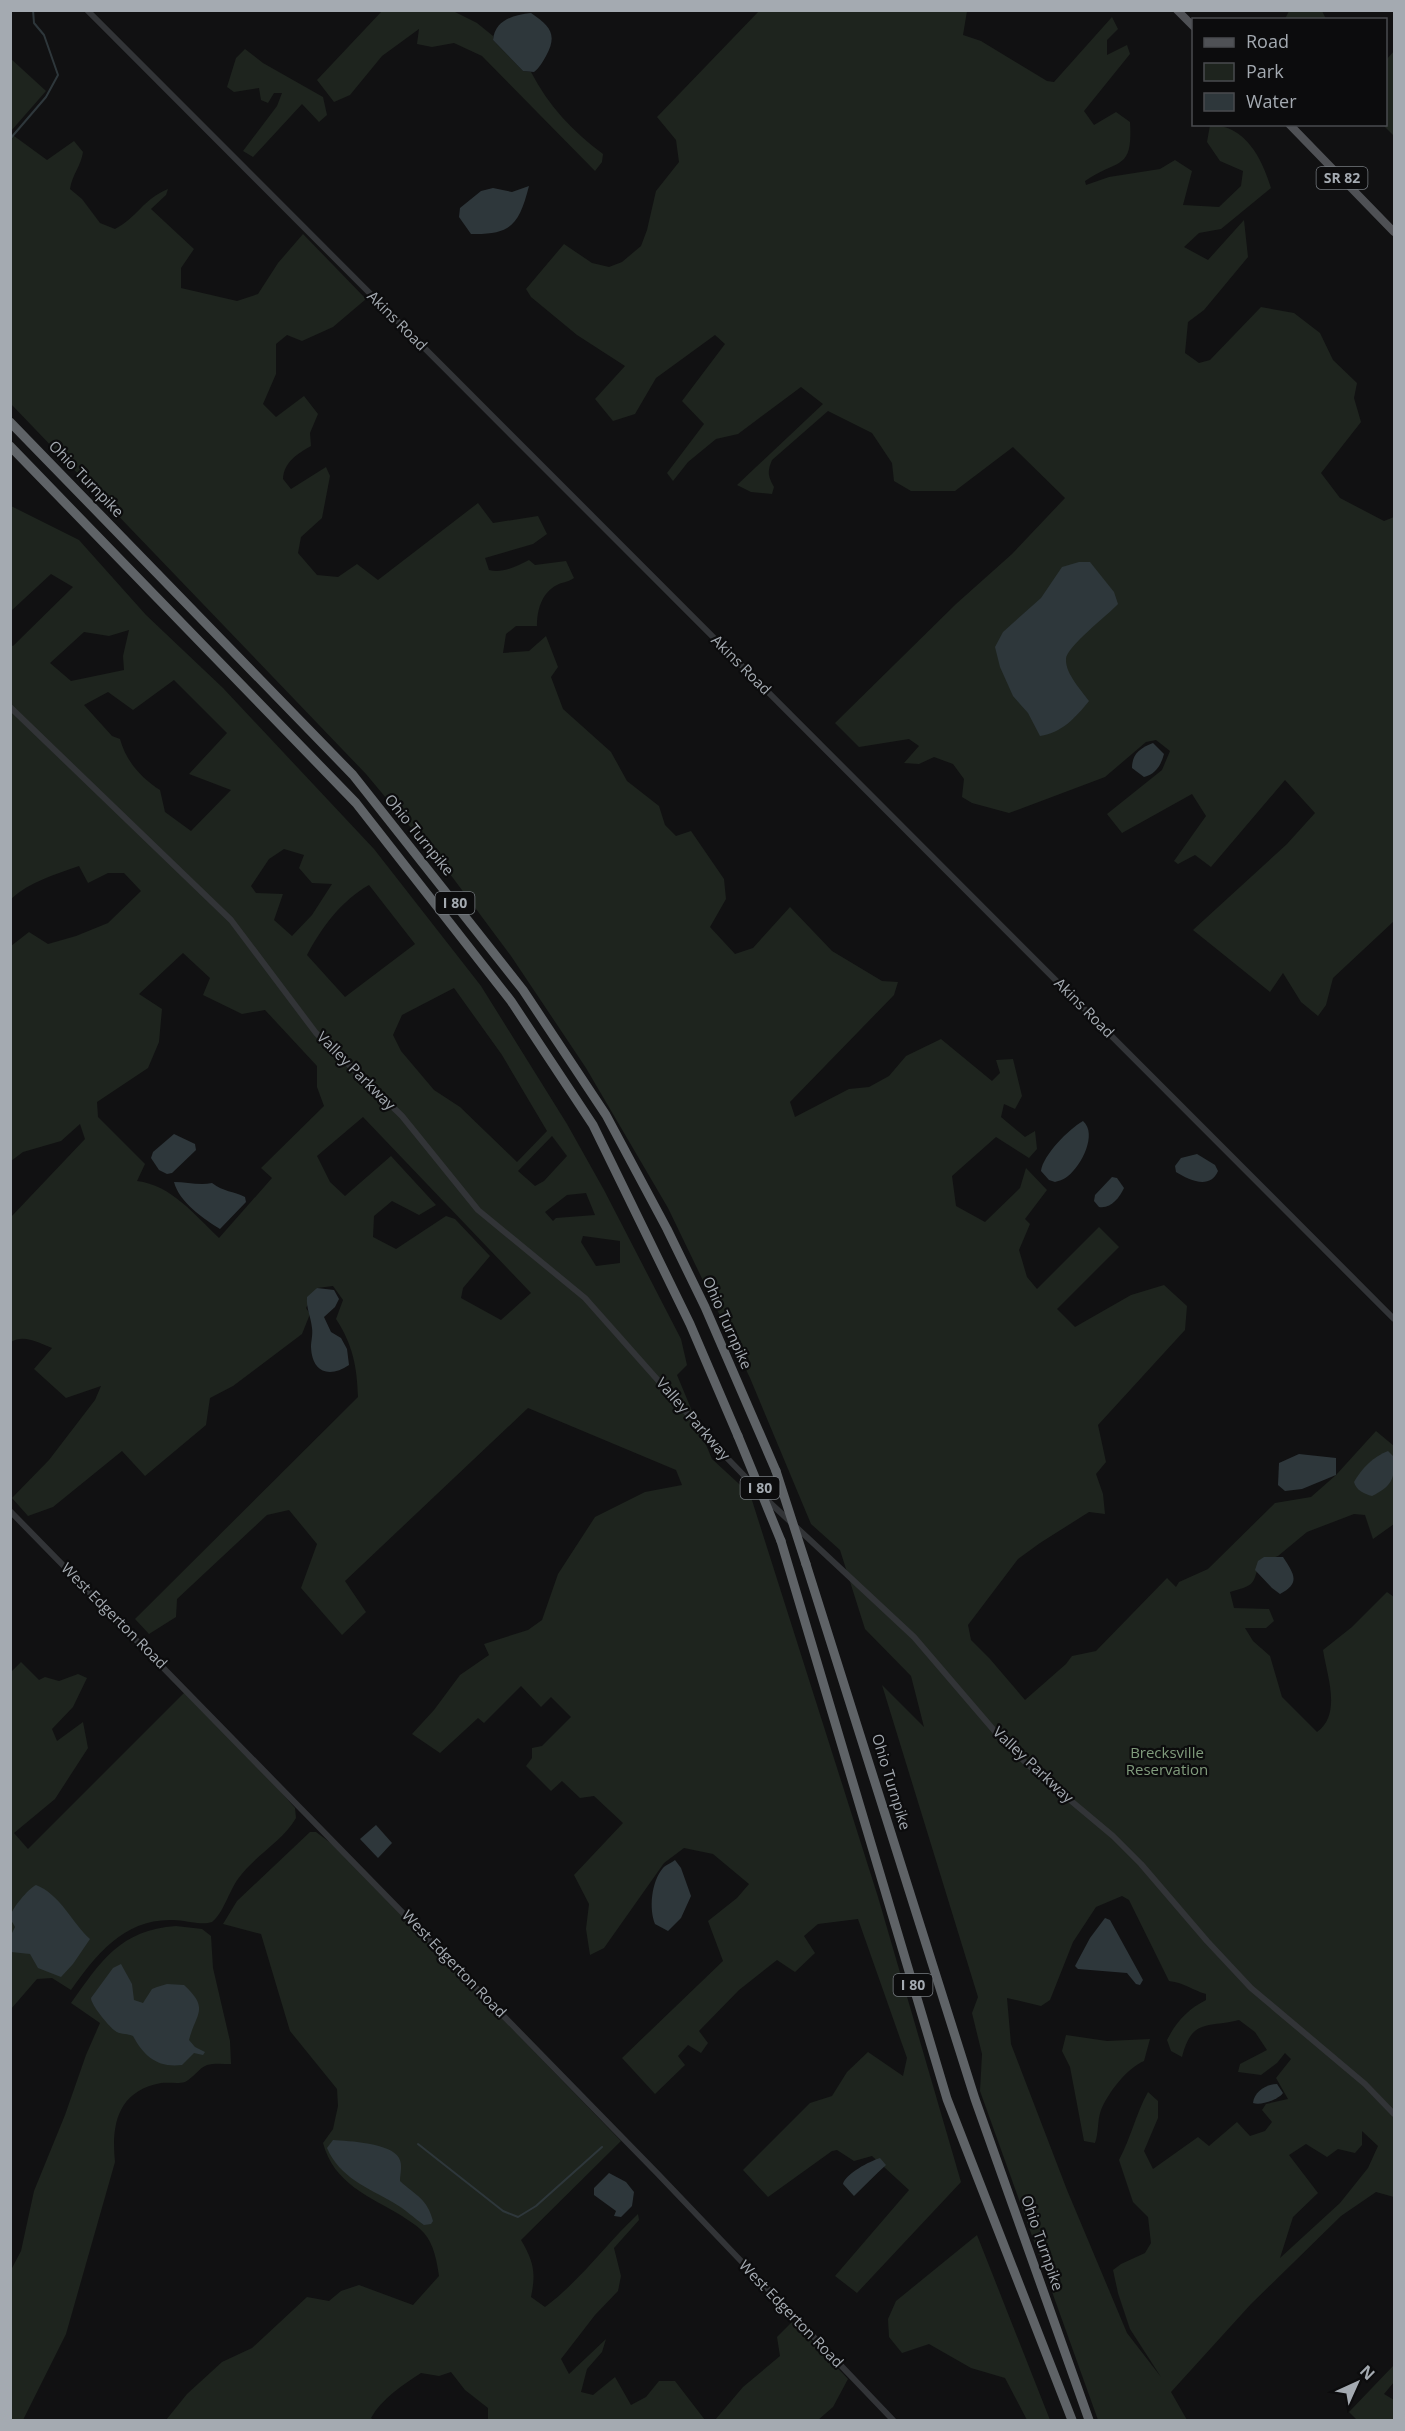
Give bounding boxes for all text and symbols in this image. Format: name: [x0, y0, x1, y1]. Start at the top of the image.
legend: [1192, 18, 1387, 126]
text: Road: [1246, 29, 1289, 53]
text: Park: [1246, 59, 1284, 83]
text: Water: [1246, 89, 1297, 113]
road number: SR 82: [1316, 167, 1368, 189]
street label: Akins Road: [363, 286, 432, 355]
street label: Ohio Turnpike: [45, 436, 129, 521]
street label: Akins Road: [707, 630, 776, 699]
street label: Ohio Turnpike: [381, 789, 459, 879]
road number: I 80: [436, 892, 474, 914]
street label: Akins Road: [1050, 973, 1119, 1042]
street label: Valley Parkway: [313, 1027, 401, 1114]
street label: Ohio Turnpike: [699, 1273, 757, 1372]
street label: Valley Parkway: [652, 1373, 736, 1464]
road number: I 80: [740, 1477, 780, 1499]
street label: West Edgerton Road: [57, 1558, 172, 1673]
street label: Valley Parkway: [989, 1722, 1079, 1807]
street label: Ohio Turnpike: [868, 1731, 916, 1832]
park label: Brecksville Reservation: [1126, 1742, 1208, 1779]
street label: West Edgerton Road: [398, 1905, 511, 2021]
road number: I 80: [894, 1974, 932, 1996]
street label: Ohio Turnpike: [1017, 2192, 1069, 2293]
street label: West Edgerton Road: [735, 2255, 848, 2371]
north arrow: [1327, 2353, 1387, 2413]
text: N: [1355, 2360, 1380, 2385]

